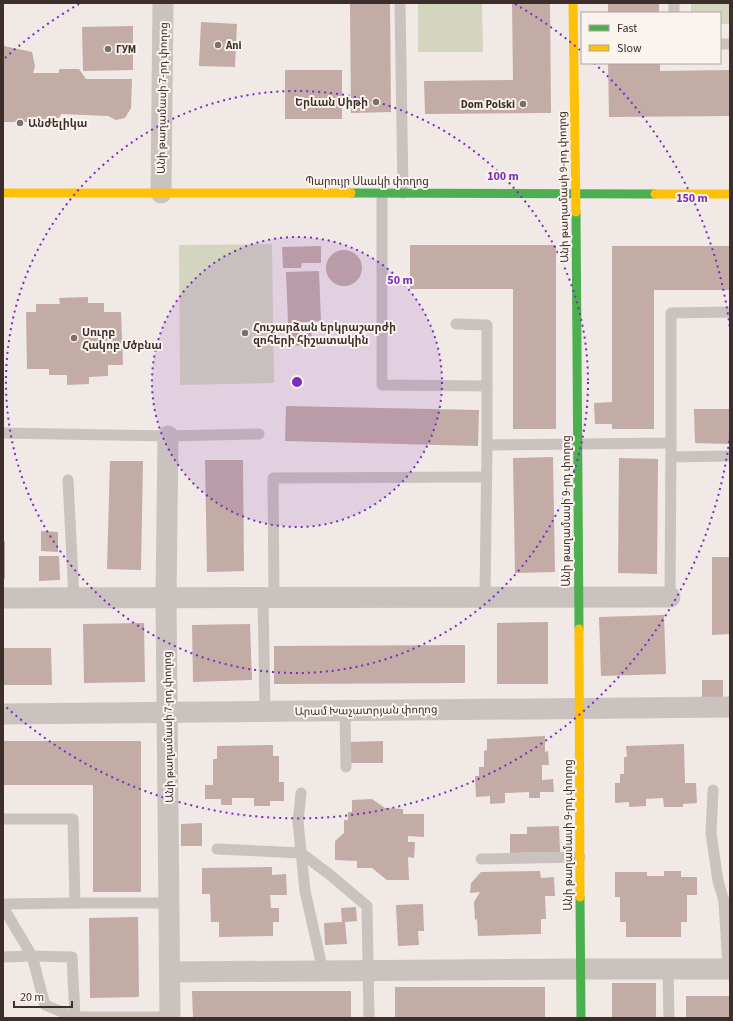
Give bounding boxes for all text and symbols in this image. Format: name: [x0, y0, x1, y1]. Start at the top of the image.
legend: [581, 12, 721, 64]
text: Fast: [617, 20, 637, 37]
street label: Անի թաղամասի 7-րդ փողոց: [154, 22, 171, 174]
place label: Ani: [225, 38, 242, 53]
marker: Ani: [213, 40, 223, 50]
text: Slow: [617, 40, 642, 57]
place label: ГУМ: [116, 42, 136, 57]
marker: ГУМ: [103, 44, 113, 54]
place label: Երևան Սիթի: [295, 95, 368, 110]
marker: Երևան Սիթի: [371, 97, 381, 107]
place label: Dom Polski: [461, 97, 515, 112]
marker: Dom Polski: [518, 99, 528, 109]
street label: Անի թաղամասի 9-րդ փողոց: [555, 111, 572, 263]
place label: Անժելիկա: [28, 116, 88, 131]
marker: Անժելիկա: [15, 118, 25, 128]
text: 100 m: [487, 168, 519, 185]
street label: Պարույր Սևակի փողոց: [305, 174, 429, 189]
text: 150 m: [676, 190, 708, 207]
text: 50 m: [387, 272, 413, 289]
place label: Հուշարձան երկրաշարժի զոհերի հիշատակին: [253, 320, 396, 348]
place label: Սուրբ Հակոբ Մծբնա: [82, 325, 162, 353]
marker: Հուշարձան երկրաշարժի զոհերի հիշատակին: [240, 328, 250, 338]
marker: Սուրբ Հակոբ Մծբնա: [69, 333, 79, 343]
centre of rings: [290, 375, 304, 389]
street label: Անի թաղամասի 9-րդ փողոց: [559, 435, 574, 587]
street label: Անի թաղամասի 7-րդ փողոց: [160, 651, 177, 803]
street label: Արամ Խաչատրյան փողոց: [294, 702, 438, 719]
street label: Անի թաղամասի 9-րդ փողոց: [561, 759, 576, 911]
scale bar: [14, 983, 72, 1009]
text: 20 m: [20, 989, 44, 1006]

